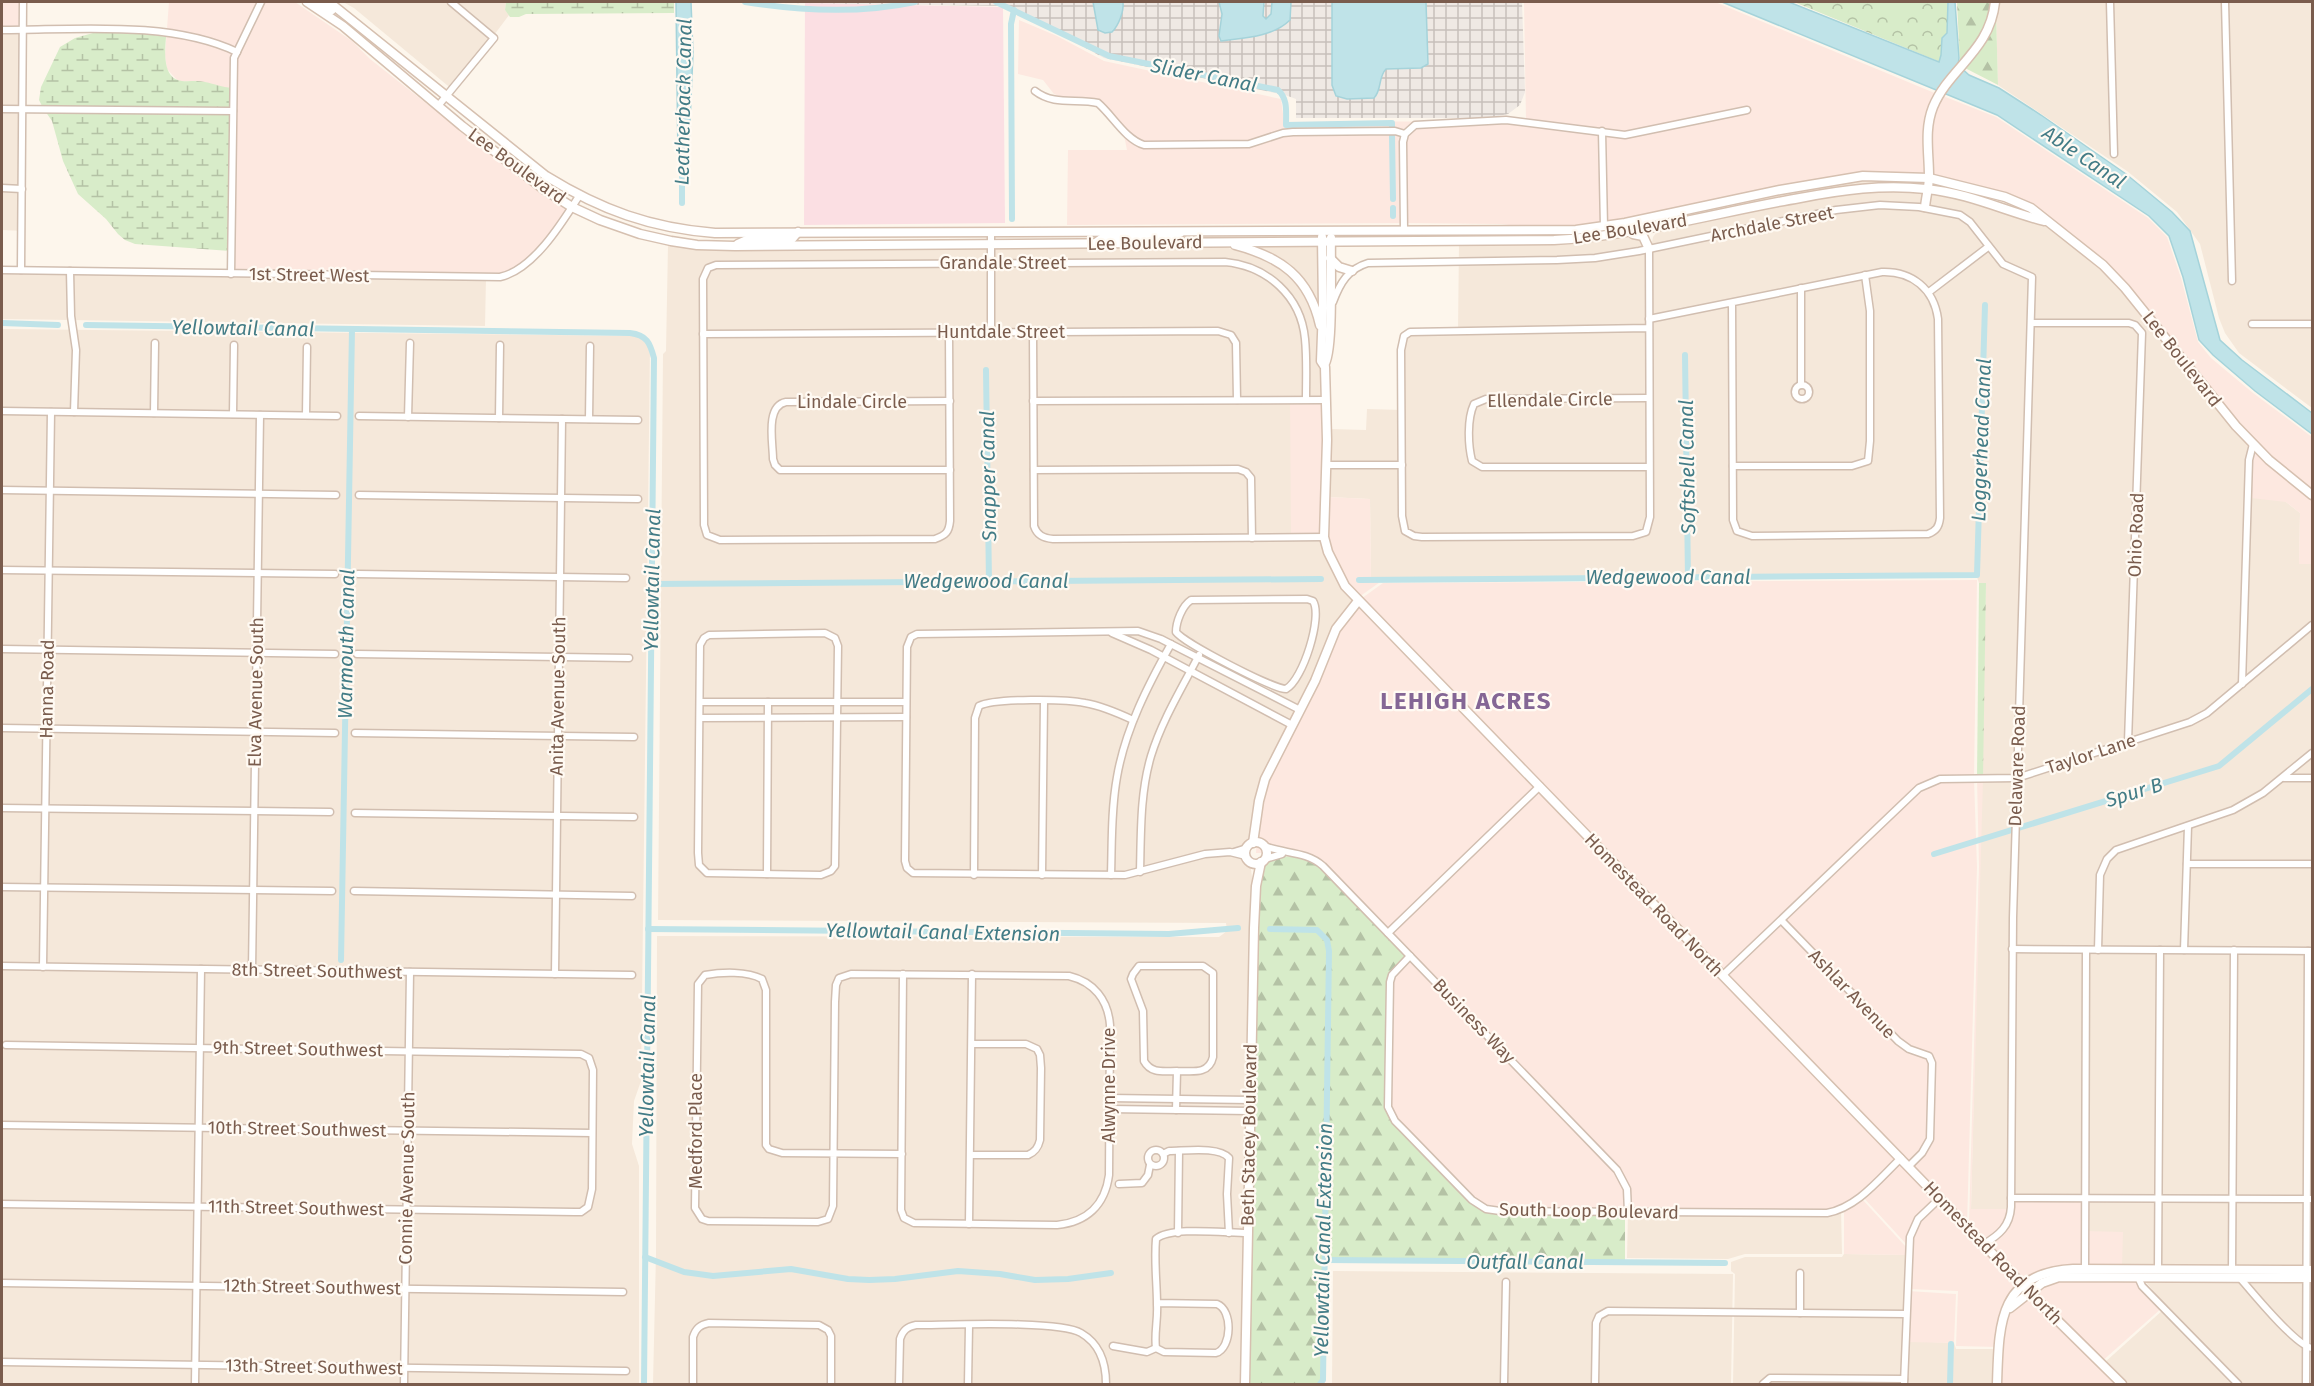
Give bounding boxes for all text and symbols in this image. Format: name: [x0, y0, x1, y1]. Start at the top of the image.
water label: Leatherback Canal: [670, 18, 696, 186]
water label: Slider Canal: [1148, 53, 1259, 97]
water label: Able Canal: [2037, 120, 2130, 193]
street label: Lee Boulevard: [464, 123, 570, 209]
street label: Archdale Street: [1709, 201, 1836, 247]
street label: Lee Boulevard: [1571, 209, 1689, 249]
street label: Lee Boulevard: [1087, 231, 1203, 255]
street label: Grandale Street: [940, 252, 1067, 274]
street label: 1st Street West: [249, 263, 370, 287]
street label: Lee Boulevard: [2138, 307, 2226, 411]
water label: Yellowtail Canal: [171, 315, 315, 341]
street label: Huntdale Street: [937, 321, 1066, 343]
water label: Loggerhead Canal: [1966, 358, 1996, 522]
street label: Ellendale Circle: [1487, 388, 1613, 412]
street label: Lindale Circle: [797, 391, 907, 413]
water label: Softshell Canal: [1674, 399, 1700, 536]
water label: Snapper Canal: [975, 410, 1001, 543]
street label: Ohio Road: [2124, 492, 2148, 578]
water label: Yellowtail Canal: [639, 508, 665, 652]
water label: Wedgewood Canal: [1585, 565, 1751, 589]
water label: Warmouth Canal: [333, 569, 359, 719]
water label: Wedgewood Canal: [903, 569, 1069, 593]
street label: Anita Avenue South: [546, 616, 570, 776]
street label: Elva Avenue South: [244, 617, 268, 767]
street label: Hanna Road: [35, 639, 59, 739]
district label: LEHIGH ACRES: [1380, 687, 1552, 715]
street label: Delaware Road: [2004, 705, 2030, 827]
street label: Taylor Lane: [2043, 729, 2139, 779]
water label: Spur B: [2101, 772, 2166, 812]
street label: Homestead Road North: [1580, 829, 1728, 981]
water label: Yellowtail Canal Extension: [825, 918, 1061, 946]
street label: Ashlar Avenue: [1804, 945, 1900, 1043]
street label: 8th Street Southwest: [231, 959, 403, 983]
street label: Business Way: [1428, 974, 1520, 1068]
water label: Yellowtail Canal: [634, 994, 660, 1138]
street label: Alwynne Drive: [1098, 1027, 1120, 1143]
street label: 9th Street Southwest: [213, 1037, 384, 1061]
street label: Beth Stacey Boulevard: [1236, 1044, 1262, 1226]
street label: Medford Place: [685, 1073, 707, 1189]
street label: Connie Avenue South: [394, 1091, 420, 1265]
street label: 10th Street Southwest: [207, 1116, 387, 1142]
water label: Yellowtail Canal Extension: [1309, 1122, 1337, 1358]
street label: Homestead Road North: [1919, 1177, 2067, 1329]
street label: 11th Street Southwest: [208, 1195, 385, 1221]
street label: South Loop Boulevard: [1499, 1198, 1679, 1224]
water label: Outfall Canal: [1466, 1250, 1584, 1274]
street label: 12th Street Southwest: [223, 1274, 401, 1300]
street label: 13th Street Southwest: [225, 1354, 404, 1380]

